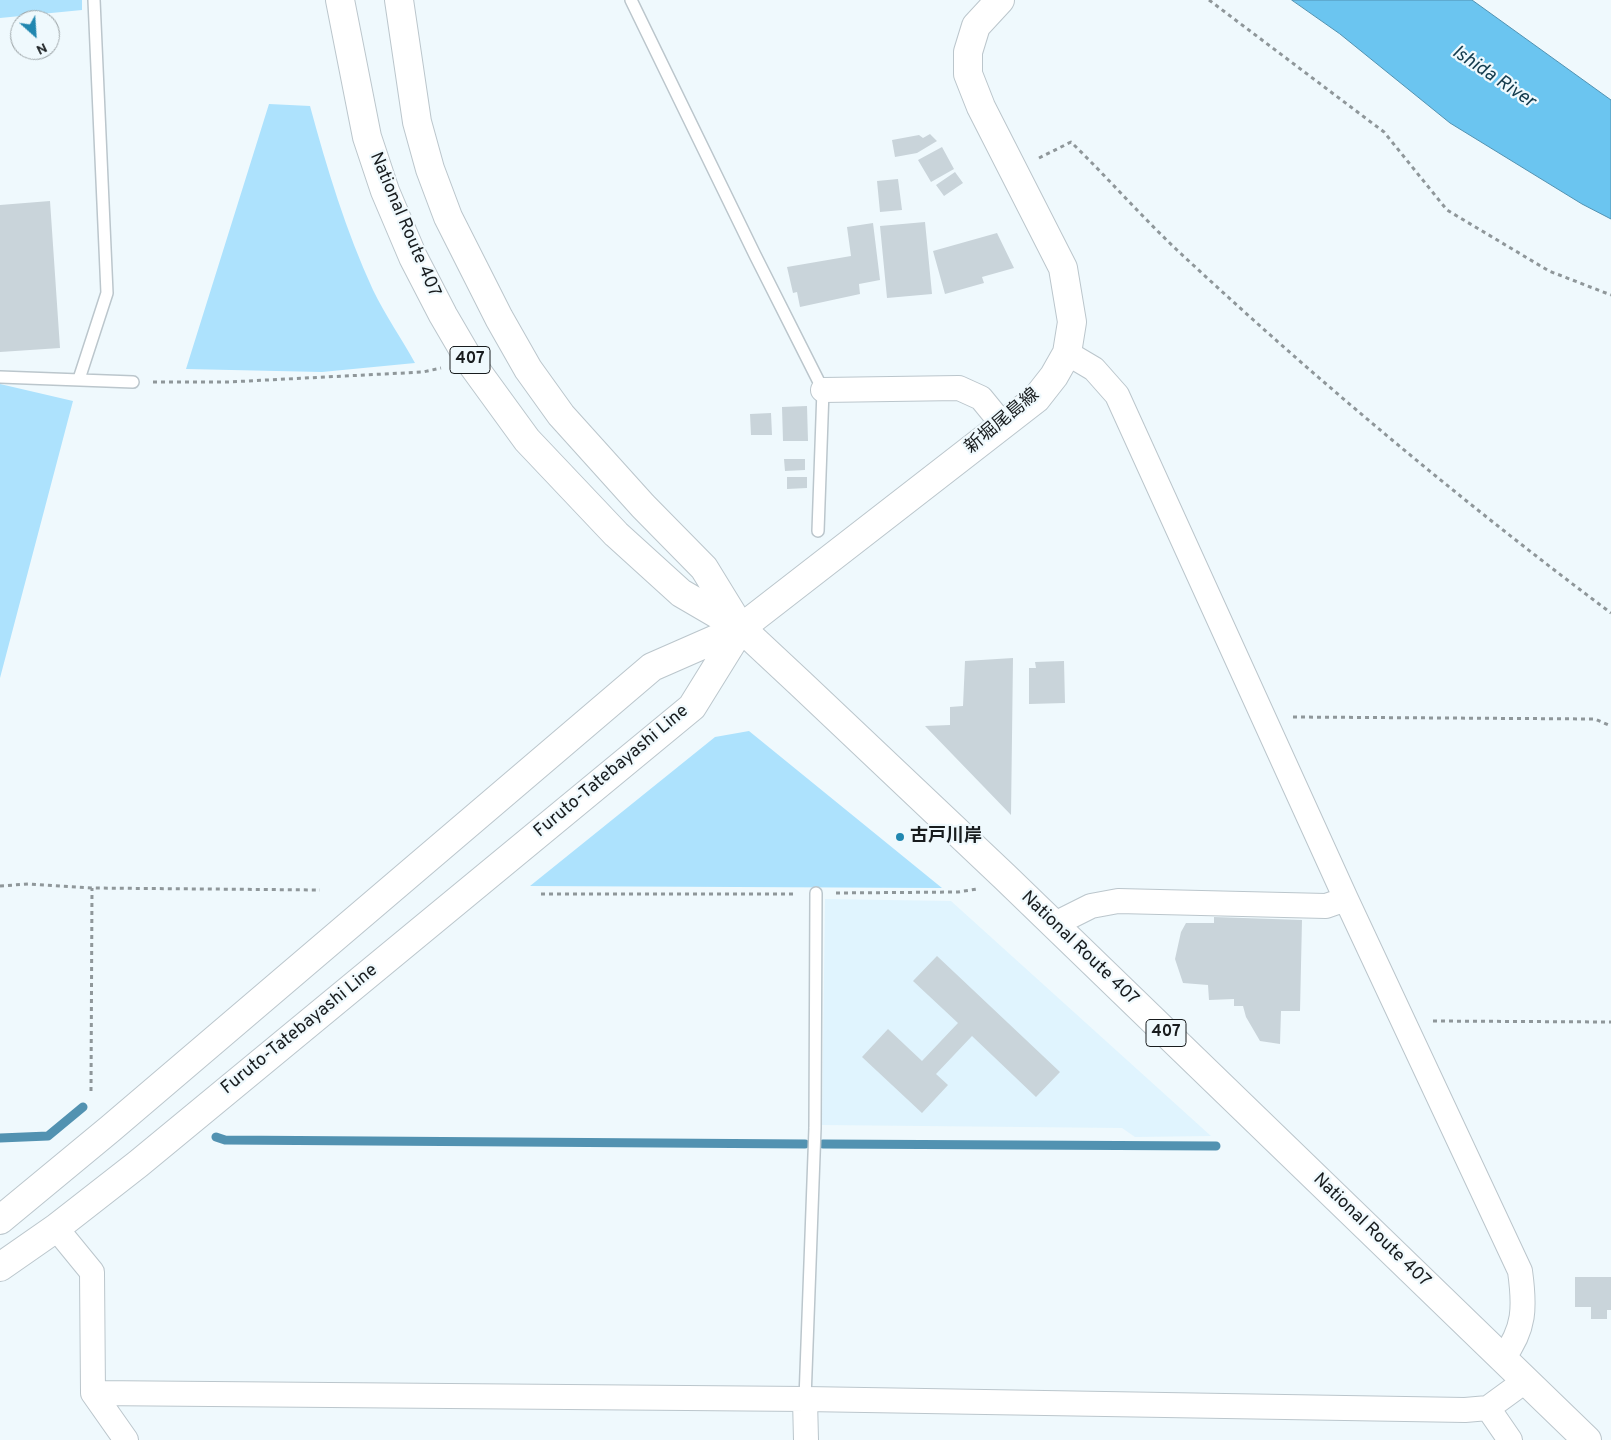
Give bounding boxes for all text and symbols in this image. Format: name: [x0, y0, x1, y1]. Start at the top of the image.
north arrow: [10, 10, 60, 60]
text: N: [33, 38, 50, 58]
water label: Ishida River: [1447, 42, 1539, 114]
street label: National Route 407: [364, 150, 444, 300]
road number: 407: [450, 346, 490, 374]
street label: 新堀尾島線: [962, 385, 1044, 459]
street label: Furuto-Tatebayashi Line: [530, 701, 694, 843]
place label: 古戸川岸: [910, 826, 982, 848]
marker: 古戸川岸: [894, 831, 906, 843]
street label: National Route 407: [1016, 887, 1142, 1011]
street label: Furuto-Tatebayashi Line: [217, 960, 383, 1100]
road number: 407: [1146, 1020, 1186, 1046]
street label: National Route 407: [1308, 1169, 1434, 1293]

